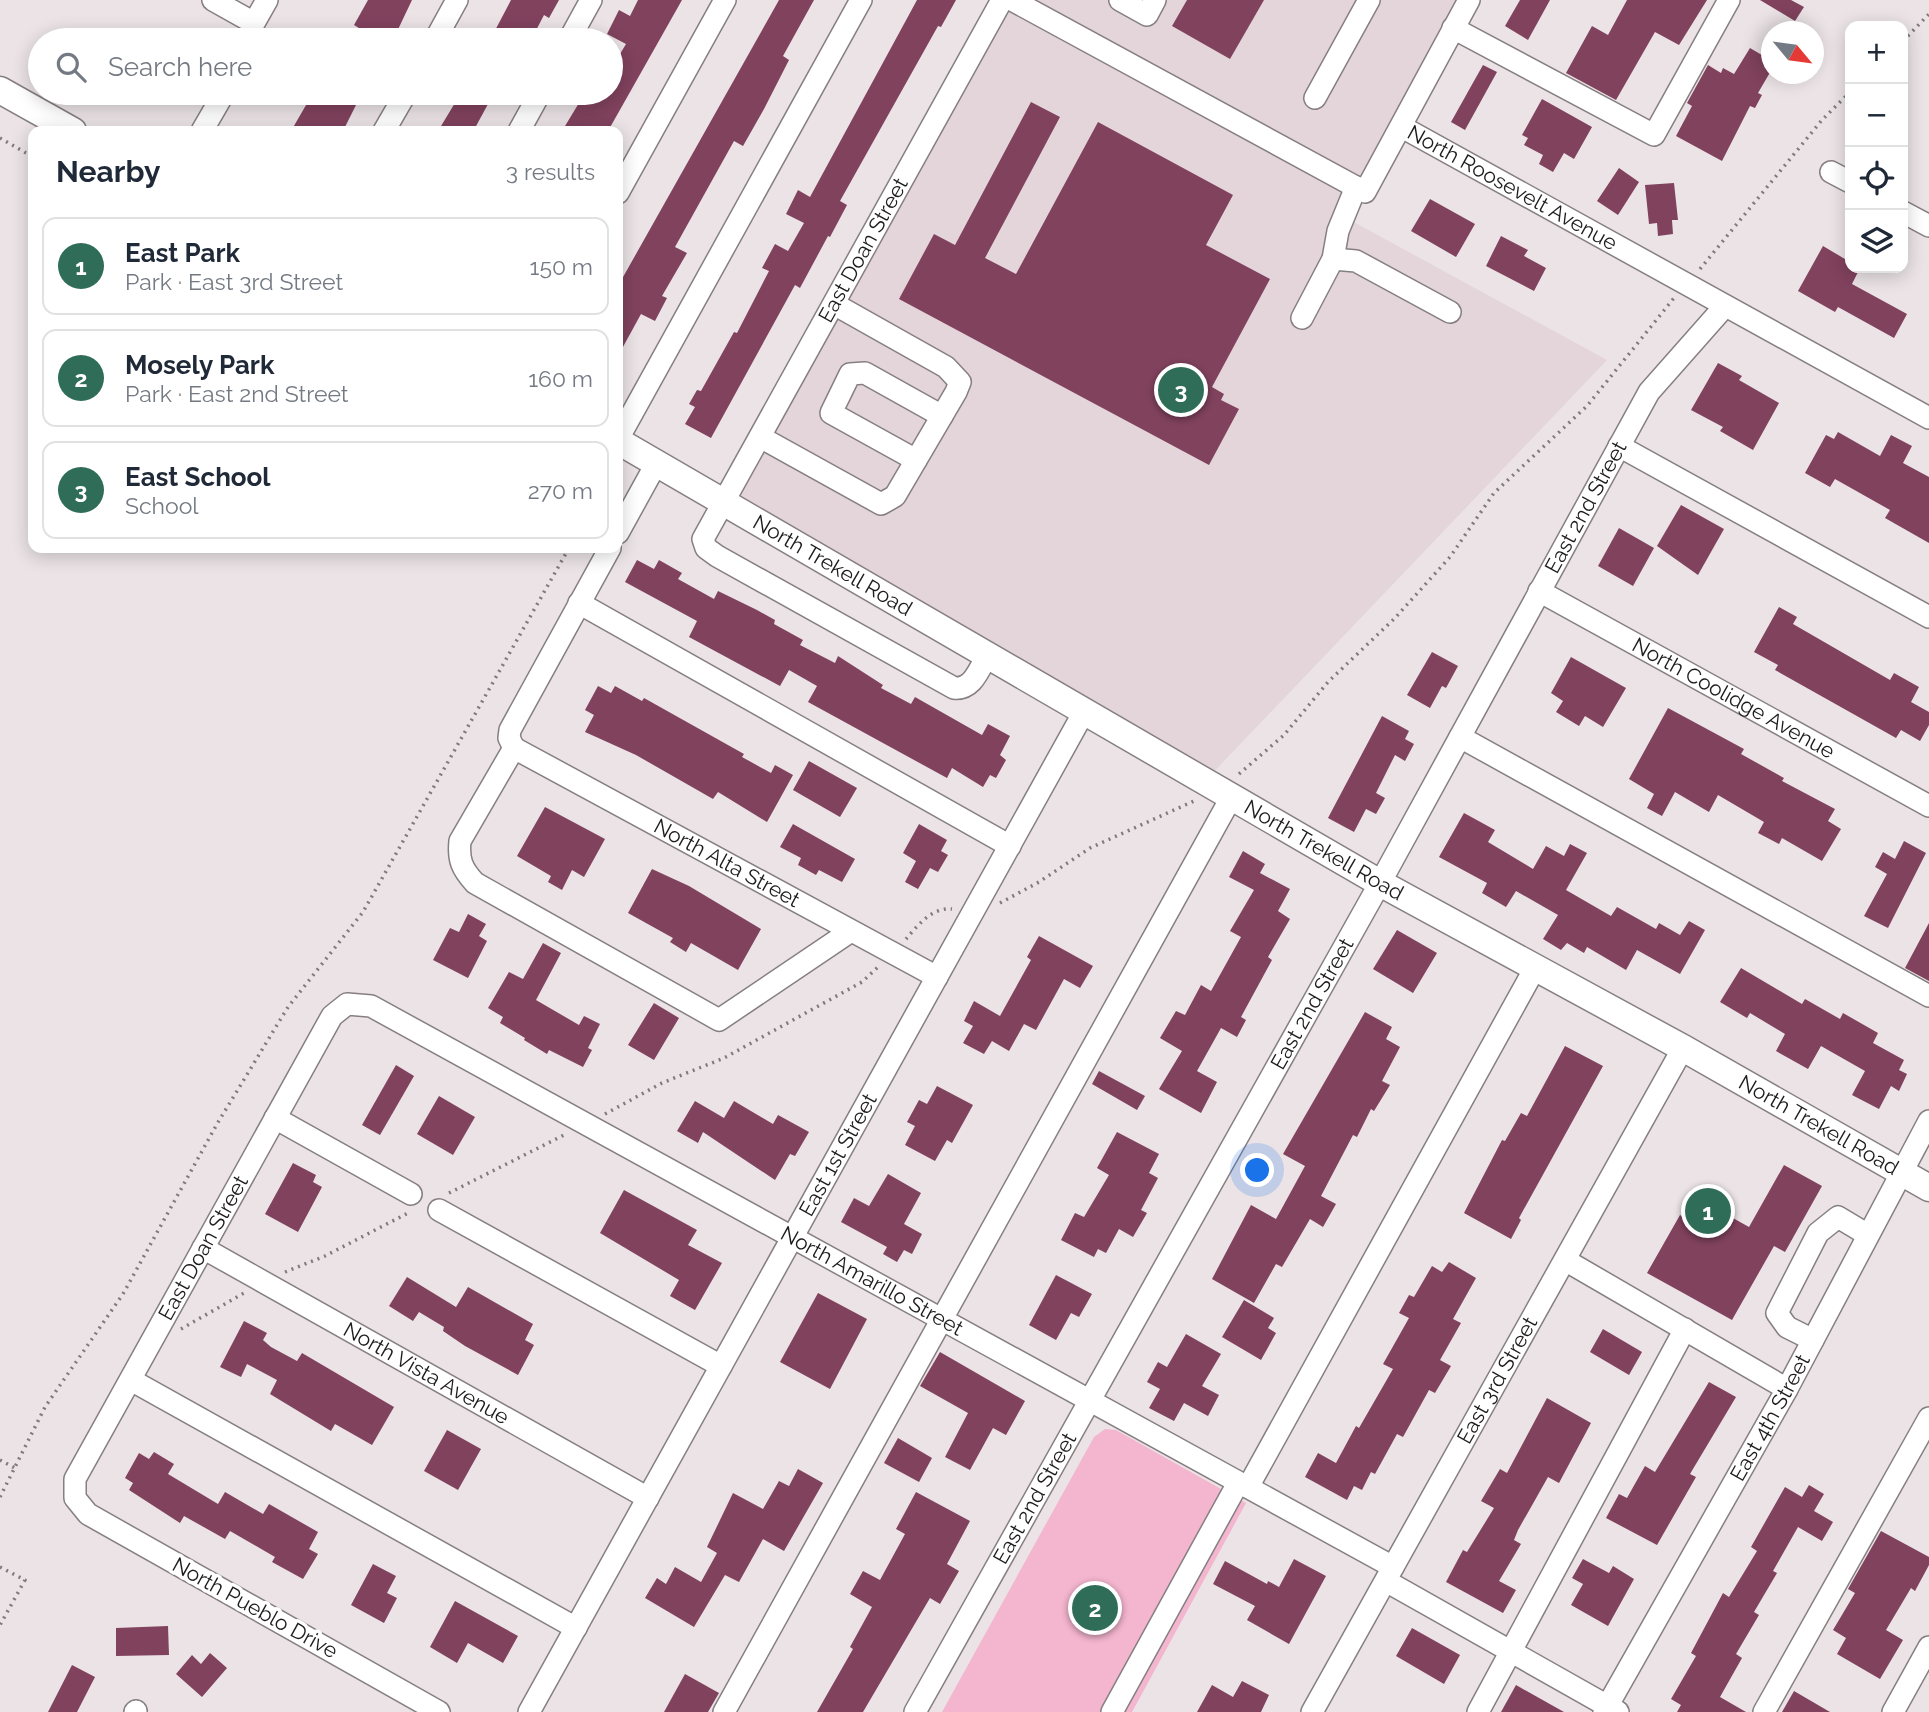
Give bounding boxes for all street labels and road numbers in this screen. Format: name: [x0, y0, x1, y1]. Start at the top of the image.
street label: North Roosevelt Avenue: [1403, 120, 1622, 255]
street label: East Doan Street: [813, 173, 913, 327]
street label: East 2nd Street: [1539, 437, 1632, 577]
street label: North Trekell Road: [749, 509, 917, 621]
street label: North Coolidge Avenue: [1628, 632, 1839, 764]
street label: North Trekell Road: [1240, 794, 1408, 905]
street label: North Alta Street: [650, 813, 804, 912]
street label: East 2nd Street: [1265, 933, 1359, 1074]
street label: North Trekell Road: [1735, 1069, 1903, 1180]
street label: East 1st Street: [794, 1089, 882, 1221]
street label: East Doan Street: [153, 1171, 253, 1324]
street label: North Amarillo Street: [777, 1220, 968, 1341]
street label: East 3rd Street: [1451, 1312, 1542, 1448]
street label: North Vista Avenue: [339, 1317, 514, 1429]
street label: East 4th Street: [1725, 1350, 1815, 1485]
street label: East 2nd Street: [988, 1428, 1081, 1568]
street label: North Pueblo Drive: [168, 1552, 342, 1663]

